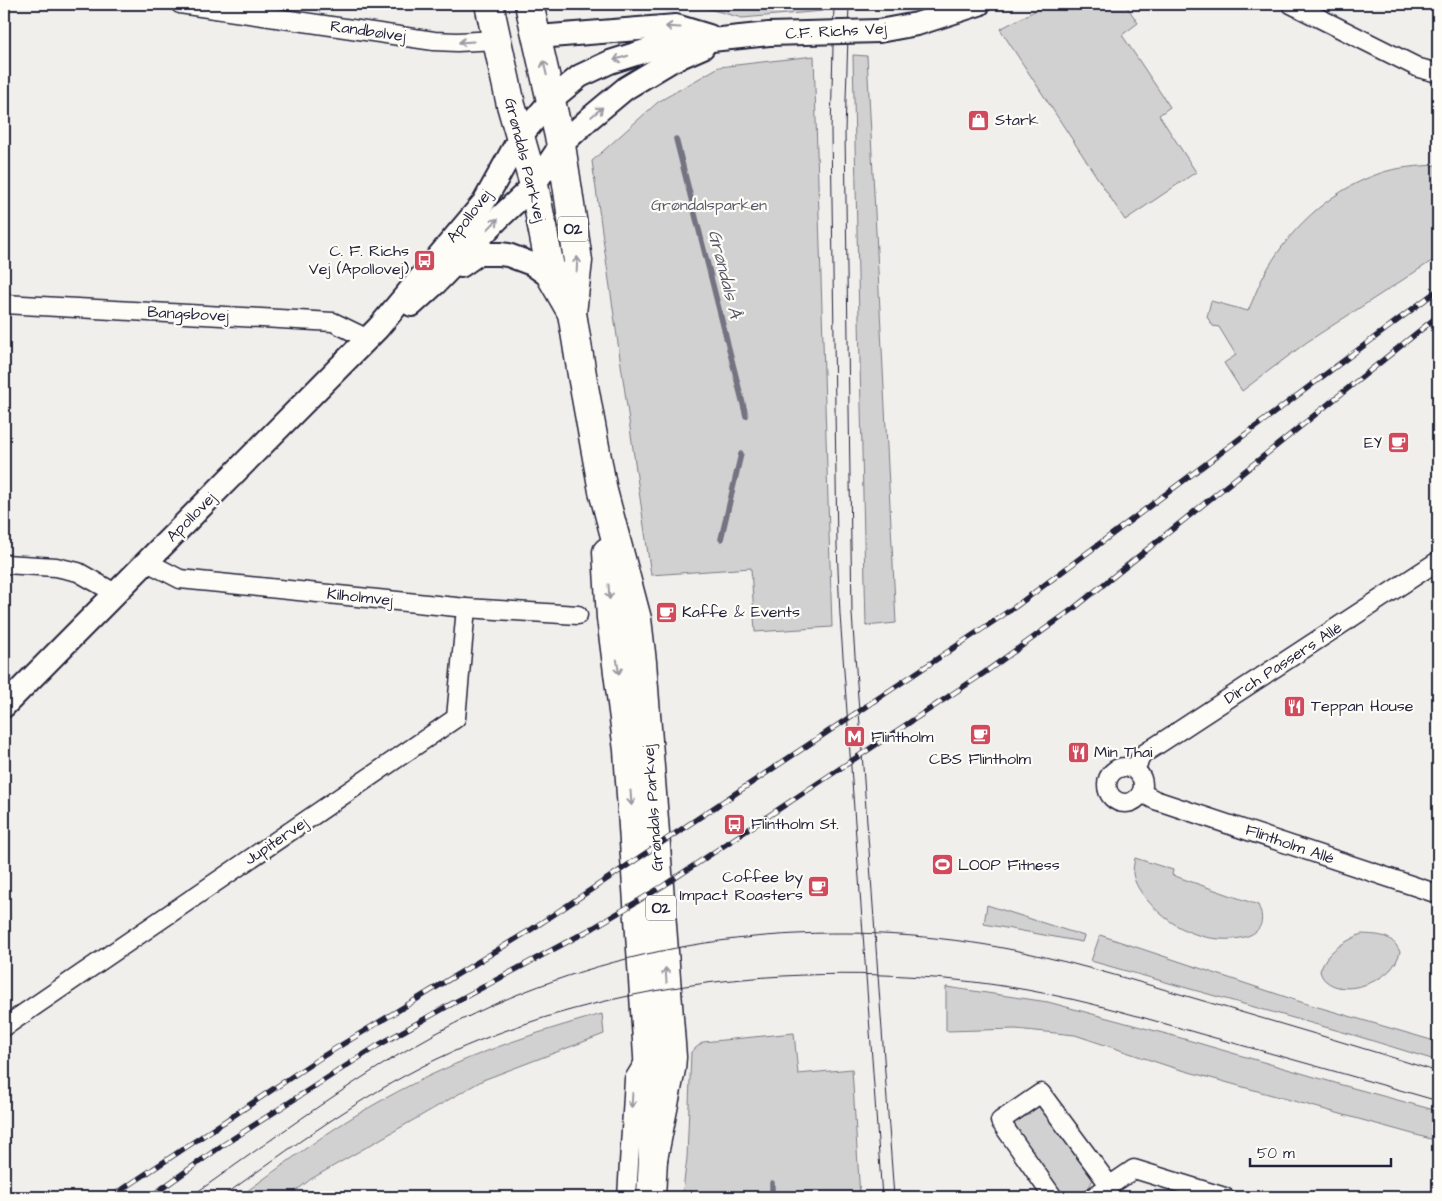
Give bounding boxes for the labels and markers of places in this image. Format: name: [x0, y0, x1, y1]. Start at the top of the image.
shop icon: Stark: [967, 108, 991, 132]
place label: Stark: [995, 109, 1039, 131]
place label: C. F. Richs Vej (Apollovej): [309, 240, 409, 280]
bus stop icon: C. F. Richs Vej (Apollovej): [413, 248, 437, 272]
cafe icon: EY: [1386, 431, 1410, 455]
place label: EY: [1364, 432, 1382, 454]
cafe icon: Kaffe & Events: [654, 600, 678, 624]
place label: Kaffe & Events: [682, 601, 800, 623]
restaurant icon: Teppan House: [1283, 694, 1307, 718]
place label: Teppan House: [1311, 695, 1414, 717]
cafe icon: CBS Flintholm: [968, 723, 992, 747]
metro station icon: Flintholm: [843, 725, 867, 749]
place label: Flintholm: [871, 726, 934, 748]
restaurant icon: Min Thai: [1066, 740, 1090, 764]
place label: Min Thai: [1094, 741, 1153, 763]
place label: CBS Flintholm: [929, 748, 1031, 770]
bus stop icon: Flintholm St.: [723, 812, 747, 836]
place label: Flintholm St.: [751, 813, 839, 835]
sports icon: LOOP Fitness: [930, 853, 954, 877]
place label: LOOP Fitness: [958, 854, 1060, 876]
place label: Coffee by Impact Roasters: [680, 866, 803, 906]
cafe icon: Coffee by Impact Roasters: [807, 874, 831, 898]

